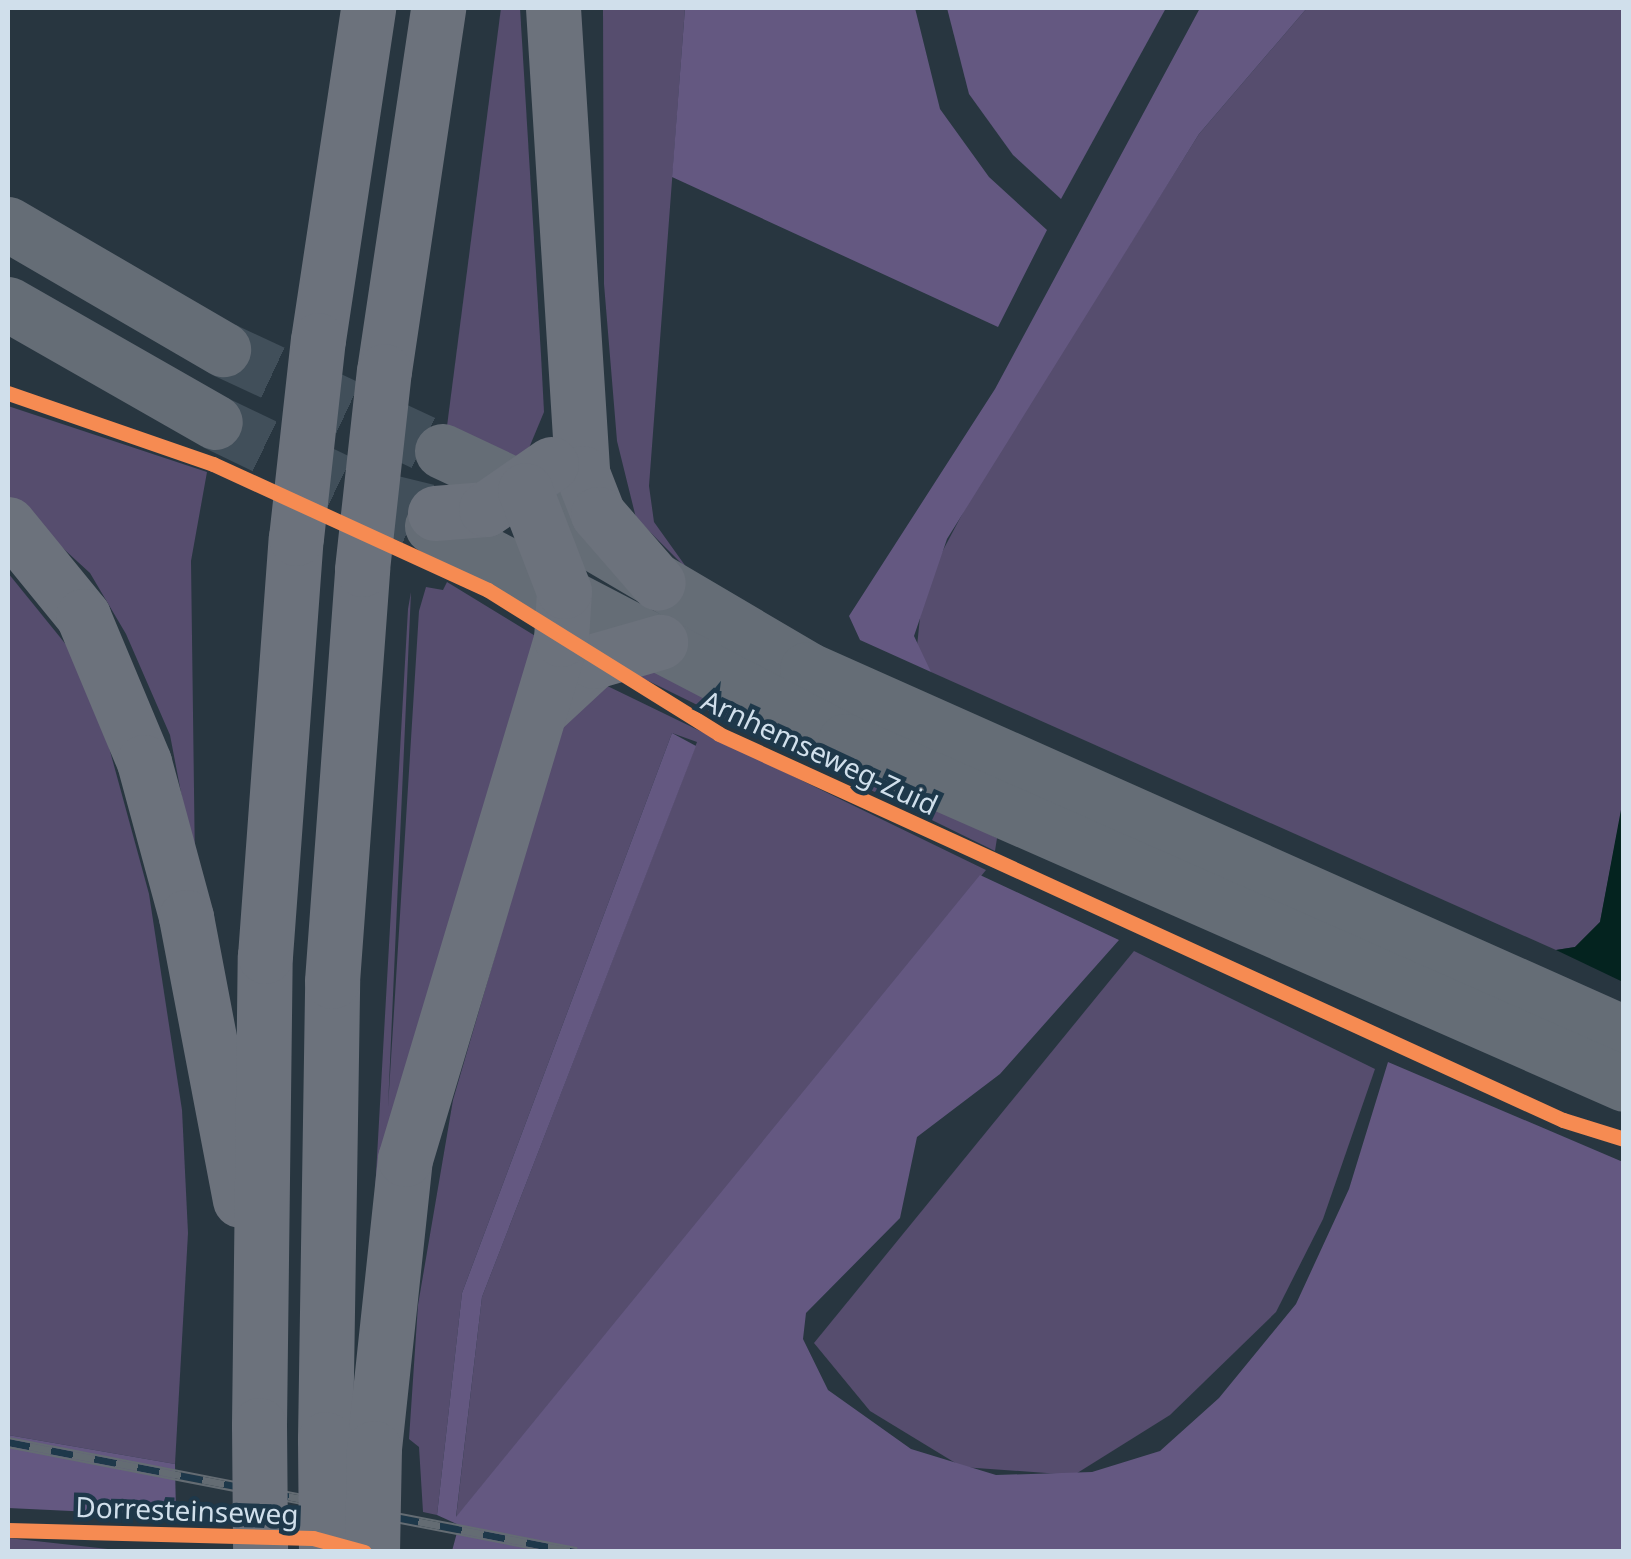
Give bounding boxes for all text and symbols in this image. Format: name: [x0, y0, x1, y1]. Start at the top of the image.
street label: Arnhemseweg-Zuid: [697, 683, 943, 821]
street label: Dorresteinseweg: [75, 1489, 299, 1531]

